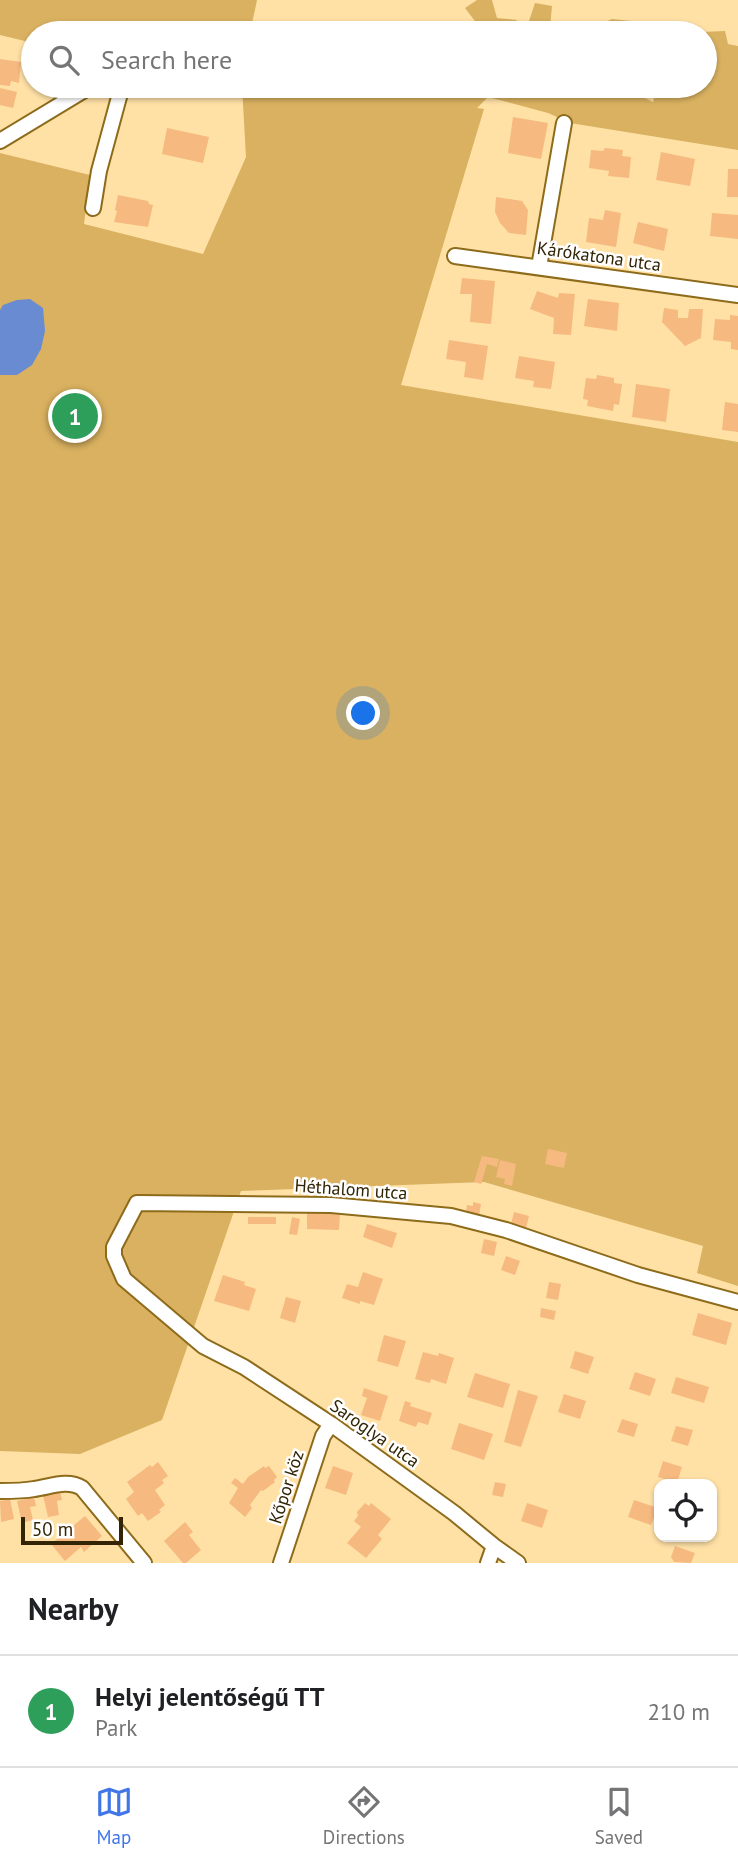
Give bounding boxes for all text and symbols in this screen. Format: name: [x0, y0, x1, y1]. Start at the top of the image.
search box: [21, 21, 717, 98]
icon: search: [45, 41, 83, 79]
text: Search here: [101, 43, 232, 76]
street label: Kárókatona utca: [536, 236, 662, 276]
pin: 1: [52, 390, 98, 442]
your location: [346, 696, 380, 730]
street label: Héthalom utca: [294, 1174, 408, 1204]
street label: Saroglya utca: [326, 1394, 424, 1472]
street label: Kőpor köz: [263, 1447, 309, 1527]
map controls: [654, 1479, 717, 1542]
button: locate: [654, 1479, 717, 1542]
scale bar: [21, 1514, 122, 1546]
text: 50 m: [32, 1517, 73, 1541]
text: Nearby: [28, 1589, 118, 1628]
text: Helyi jelentőségű TT: [95, 1680, 325, 1713]
text: 1: [44, 1697, 58, 1726]
text: 210 m: [648, 1697, 710, 1726]
text: Park: [95, 1713, 137, 1742]
tab: Map: [95, 1783, 133, 1849]
tab: Directions: [323, 1783, 405, 1849]
tab: Saved: [595, 1783, 643, 1849]

